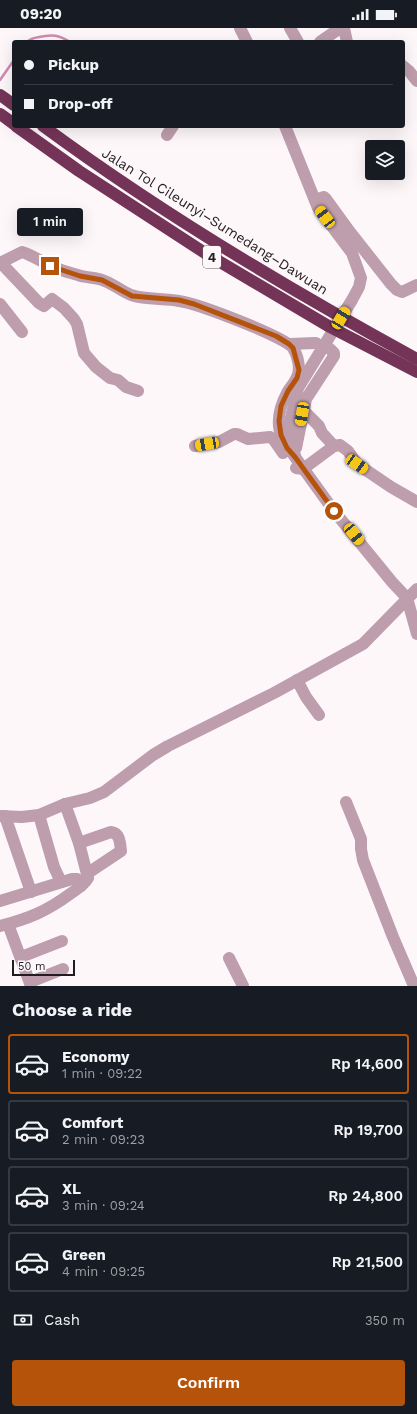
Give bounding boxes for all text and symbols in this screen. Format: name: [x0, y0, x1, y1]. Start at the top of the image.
text: 09:20: [20, 5, 62, 23]
text: Pickup: [48, 56, 99, 74]
text: Drop-off: [48, 95, 113, 113]
map controls: [365, 140, 405, 180]
button: layers: [365, 140, 405, 180]
street label: Jalan Tol Cileunyi–Sumedang–Dawuan: [99, 144, 331, 298]
car: [313, 204, 337, 230]
callout: 1 min: [17, 208, 83, 236]
text: 1 min: [33, 214, 67, 229]
road number: 4: [203, 246, 221, 268]
route end: [41, 257, 59, 275]
car: [330, 305, 352, 331]
car: [294, 401, 310, 427]
car: [194, 436, 220, 452]
car: [344, 452, 370, 476]
route start: [325, 502, 343, 520]
car: [342, 521, 366, 547]
scale bar: [12, 958, 75, 977]
text: 50 m: [18, 960, 45, 973]
text: Choose a ride: [12, 999, 132, 1020]
icon: car: [14, 1046, 50, 1082]
text: Economy: [62, 1048, 129, 1066]
text: Rp 14,600: [331, 1055, 403, 1073]
text: 1 min · 09:22: [62, 1066, 142, 1081]
icon: car: [14, 1112, 50, 1148]
text: Comfort: [62, 1114, 123, 1132]
text: Rp 19,700: [333, 1121, 403, 1139]
text: 2 min · 09:23: [62, 1132, 145, 1147]
icon: car: [14, 1178, 50, 1214]
text: XL: [62, 1180, 81, 1198]
text: Rp 24,800: [328, 1187, 403, 1205]
text: 3 min · 09:24: [62, 1198, 145, 1213]
icon: car: [14, 1244, 50, 1280]
text: Green: [62, 1246, 106, 1264]
text: Rp 21,500: [332, 1253, 403, 1271]
text: 4 min · 09:25: [62, 1264, 145, 1279]
icon: cash: [12, 1309, 34, 1331]
text: Cash: [44, 1311, 80, 1329]
text: 350 m: [365, 1313, 405, 1328]
button: Confirm: [12, 1360, 405, 1406]

